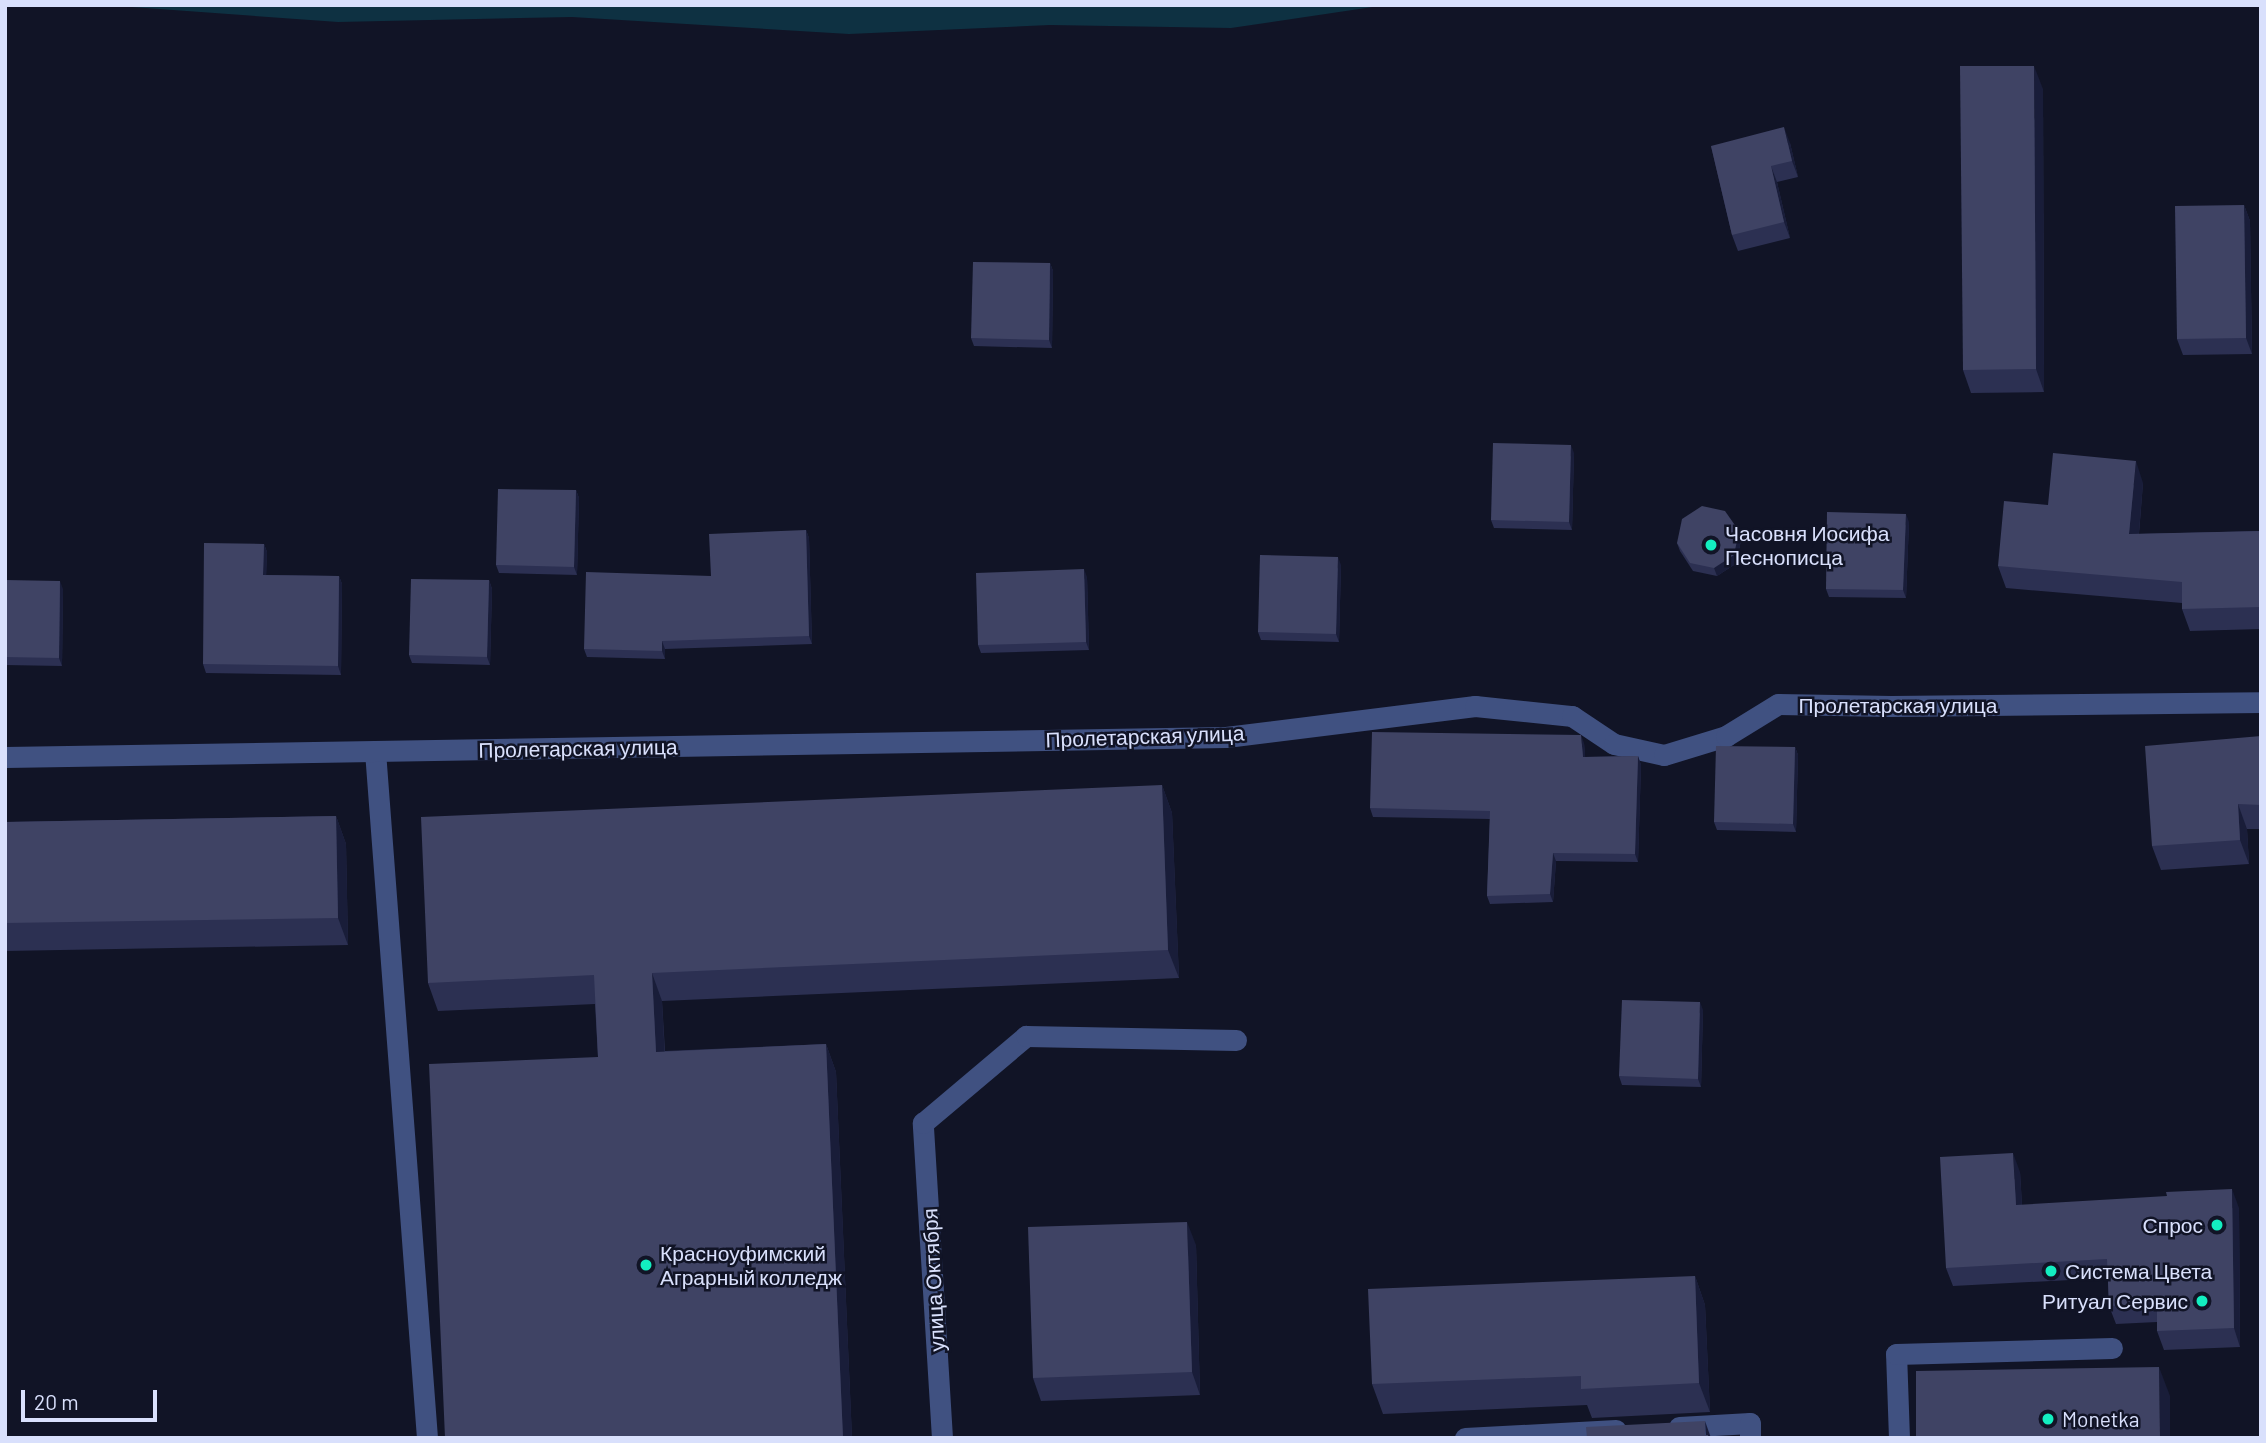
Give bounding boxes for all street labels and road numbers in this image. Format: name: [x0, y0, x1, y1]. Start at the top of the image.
street label: Пролетарская улица: [1798, 692, 1998, 718]
street label: Пролетарская улица: [1045, 720, 1245, 752]
street label: Пролетарская улица: [478, 734, 678, 762]
street label: улица Октября: [917, 1208, 949, 1352]

